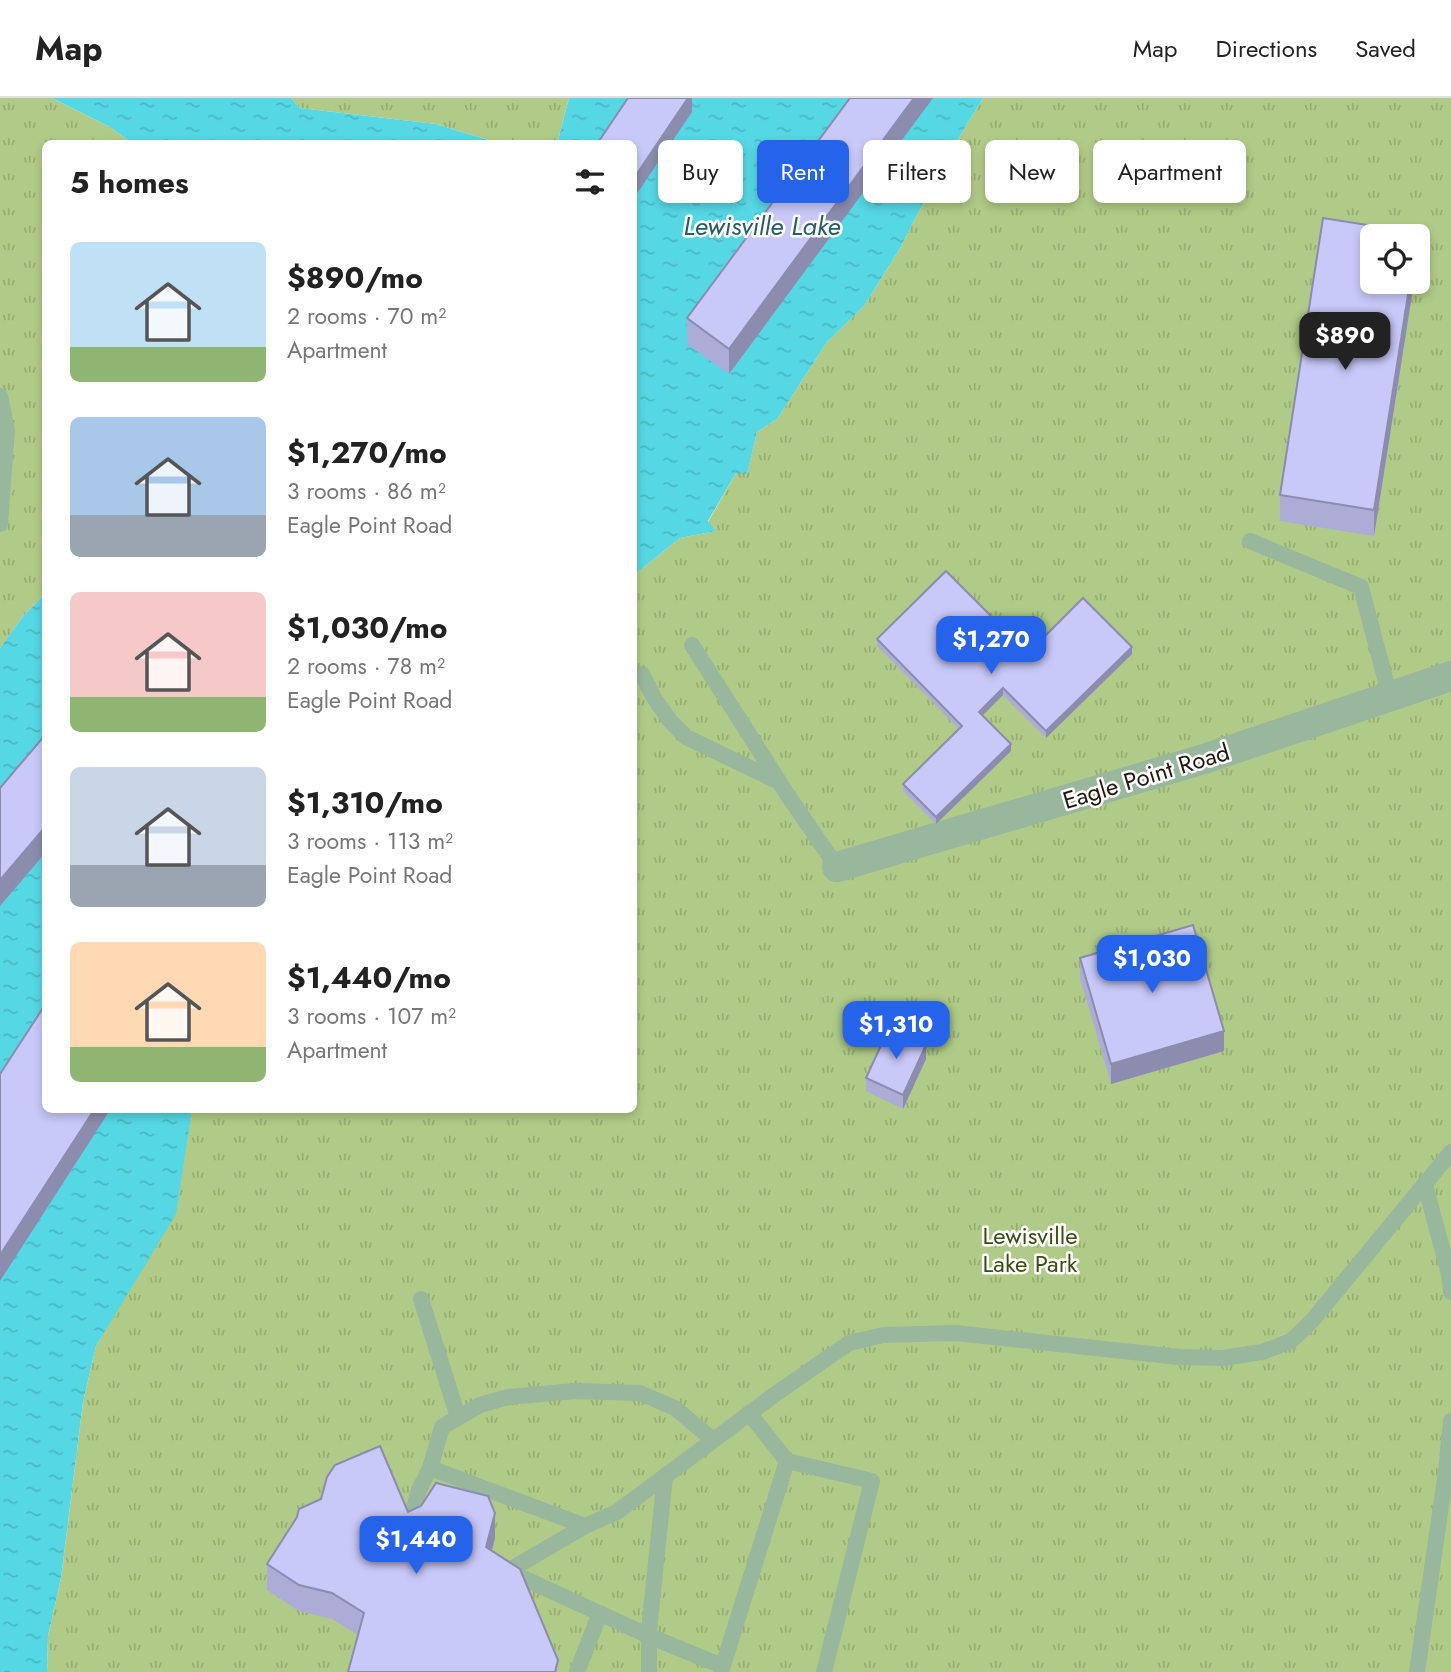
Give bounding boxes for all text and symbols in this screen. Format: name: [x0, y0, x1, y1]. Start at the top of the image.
text: Map: [35, 25, 103, 72]
text: Map: [1133, 31, 1178, 66]
text: Directions: [1216, 31, 1317, 66]
text: Saved: [1355, 31, 1416, 66]
chip: Buy: [658, 140, 743, 203]
chip: Rent: [757, 140, 849, 203]
chip: Filters: [863, 140, 971, 203]
chip: New: [985, 140, 1079, 203]
chip: Apartment: [1093, 140, 1246, 203]
text: 5 homes: [70, 161, 189, 204]
icon: filters: [571, 163, 609, 201]
water label: Lewisville Lake: [683, 207, 841, 245]
map controls: [1360, 224, 1430, 294]
button: locate: [1360, 224, 1430, 294]
text: $890/mo: [287, 256, 423, 299]
icon: home: [126, 270, 210, 354]
text: 2 rooms · 70 m²: [287, 299, 446, 333]
pin: $890: [1304, 313, 1386, 372]
text: $890: [1315, 318, 1375, 352]
text: Apartment: [287, 333, 387, 367]
text: $1,270/mo: [287, 431, 447, 474]
icon: home: [126, 445, 210, 529]
text: 3 rooms · 86 m²: [287, 474, 446, 508]
text: Eagle Point Road: [287, 508, 452, 542]
text: $1,030/mo: [287, 606, 447, 649]
pin: $1,270: [934, 616, 1048, 676]
icon: home: [126, 620, 210, 704]
text: $1,270: [952, 622, 1030, 656]
text: 2 rooms · 78 m²: [287, 649, 445, 683]
text: Eagle Point Road: [287, 683, 452, 717]
street label: Eagle Point Road: [1058, 734, 1234, 818]
text: $1,310/mo: [287, 781, 443, 824]
icon: home: [126, 795, 210, 879]
text: 3 rooms · 113 m²: [287, 824, 453, 858]
text: Eagle Point Road: [287, 858, 452, 892]
pin: $1,030: [1095, 936, 1209, 995]
text: $1,030: [1113, 941, 1191, 975]
text: $1,440/mo: [287, 956, 451, 999]
icon: home: [126, 970, 210, 1054]
text: 3 rooms · 107 m²: [287, 999, 456, 1033]
pin: $1,310: [839, 1002, 953, 1061]
text: $1,310: [859, 1007, 933, 1041]
text: Apartment: [287, 1033, 387, 1067]
park label: Lewisville Lake Park: [982, 1218, 1078, 1281]
pin: $1,440: [359, 1516, 473, 1576]
text: $1,440: [376, 1522, 456, 1556]

